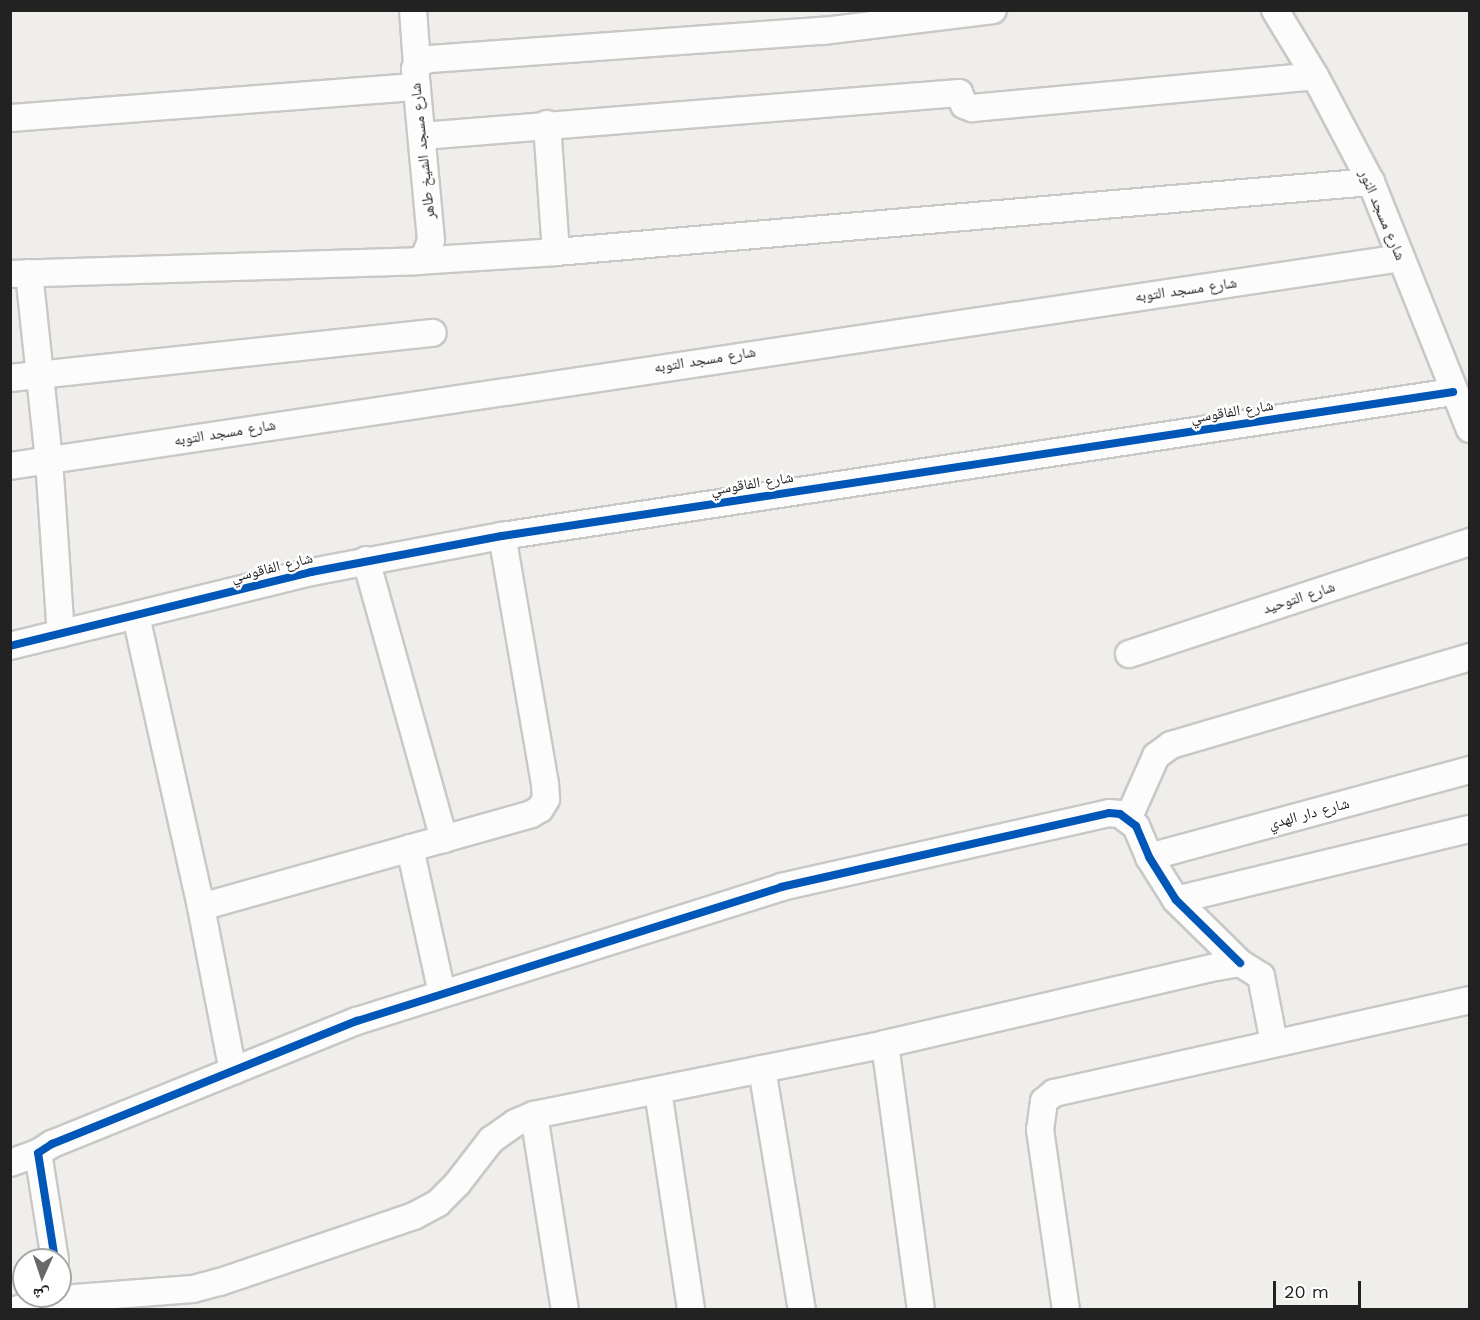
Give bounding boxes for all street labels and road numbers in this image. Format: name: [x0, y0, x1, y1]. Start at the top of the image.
street label: شارع مسجد الشيخ طاهر: [407, 82, 439, 220]
street label: شارع مسجد النور: [1355, 167, 1409, 263]
street label: شارع مسجد التوبه: [1134, 274, 1238, 306]
street label: شارع مسجد التوبه: [653, 343, 757, 377]
street label: شارع الفاقوسي: [1189, 397, 1275, 427]
street label: شارع مسجد التوبه: [173, 416, 277, 450]
street label: شارع الفاقوسي: [709, 469, 795, 499]
street label: شارع الفاقوسي: [229, 549, 315, 587]
street label: شارع التوحيد: [1261, 578, 1337, 618]
street label: شارع دار الهدي: [1267, 795, 1351, 833]

